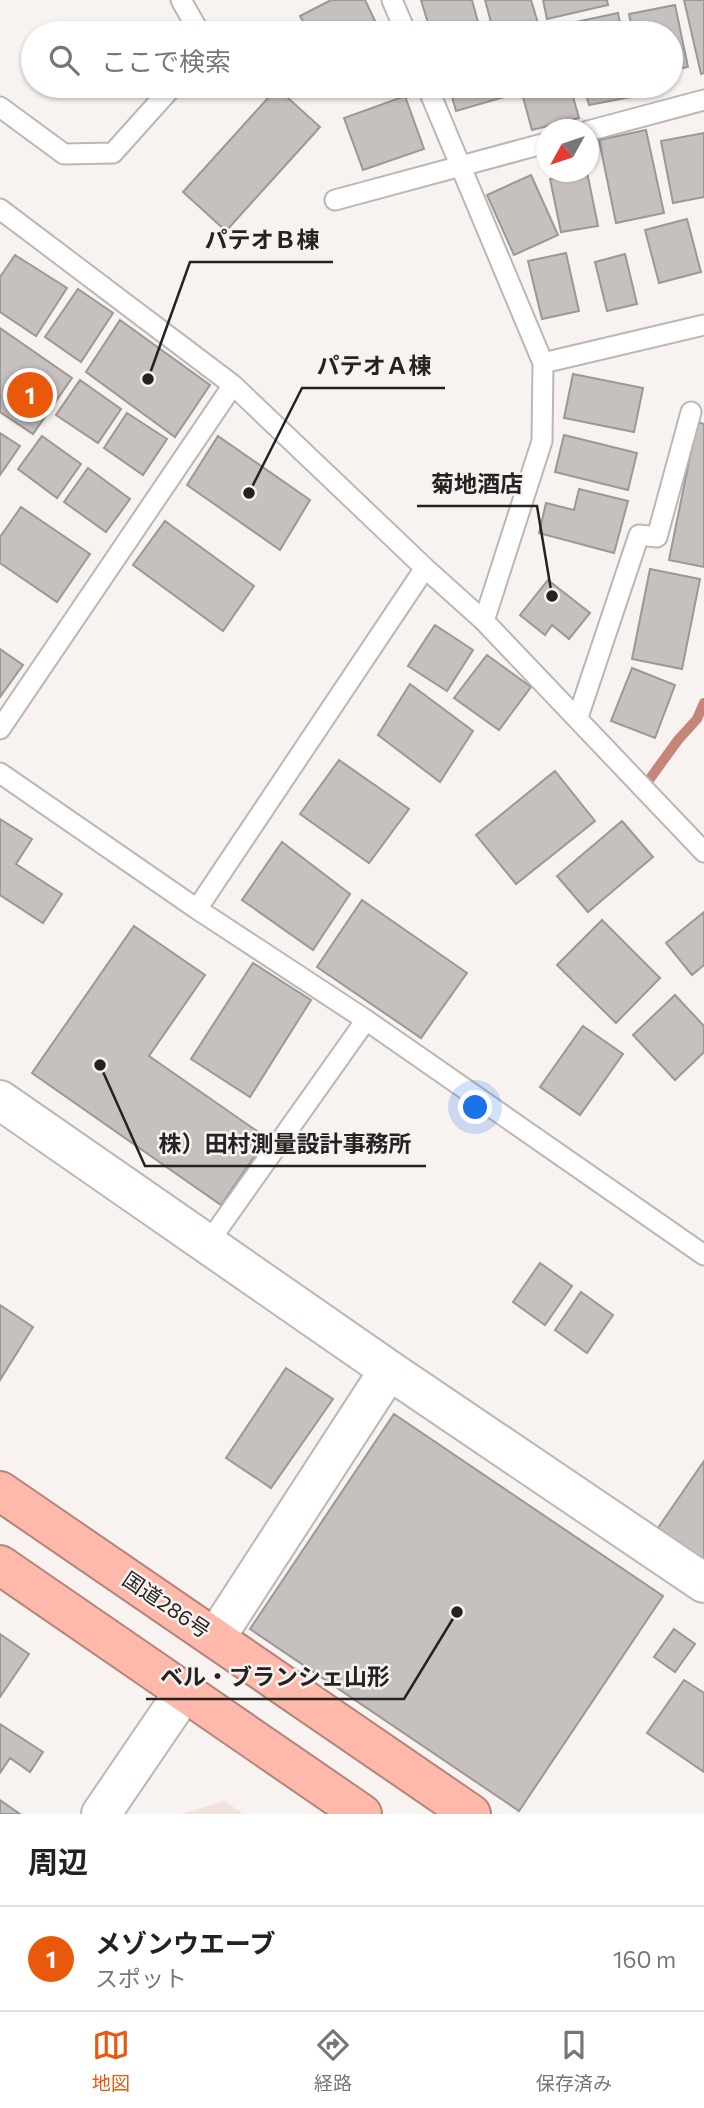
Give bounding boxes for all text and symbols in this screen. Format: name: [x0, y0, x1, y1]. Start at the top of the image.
search box: [21, 21, 683, 98]
icon: search: [45, 41, 83, 79]
text: ここで検索: [101, 45, 231, 76]
north arrow: [536, 119, 599, 182]
callout: パテオＢ棟: [190, 218, 333, 262]
text: パテオＢ棟: [205, 225, 320, 253]
callout: パテオＡ棟: [302, 344, 445, 388]
text: パテオＡ棟: [317, 351, 432, 379]
pin: 1: [7, 369, 53, 421]
callout: 菊地酒店: [417, 462, 537, 506]
text: 菊地酒店: [431, 469, 523, 497]
your location: [458, 1090, 492, 1124]
callout: 株）田村測量設計事務所: [145, 1122, 426, 1166]
text: 株）田村測量設計事務所: [159, 1129, 412, 1157]
street label: 国道286号: [119, 1566, 215, 1642]
callout: ベル・ブランシェ山形: [146, 1655, 404, 1699]
text: ベル・ブランシェ山形: [160, 1662, 390, 1690]
text: 周辺: [28, 1842, 88, 1879]
text: メゾンウエーブ: [95, 1927, 275, 1958]
text: 1: [46, 1945, 56, 1973]
text: 160 m: [613, 1945, 676, 1973]
text: スポット: [95, 1964, 187, 1992]
tab: 地図: [92, 2026, 130, 2095]
tab: 経路: [314, 2026, 352, 2095]
tab: 保存済み: [536, 2026, 612, 2095]

